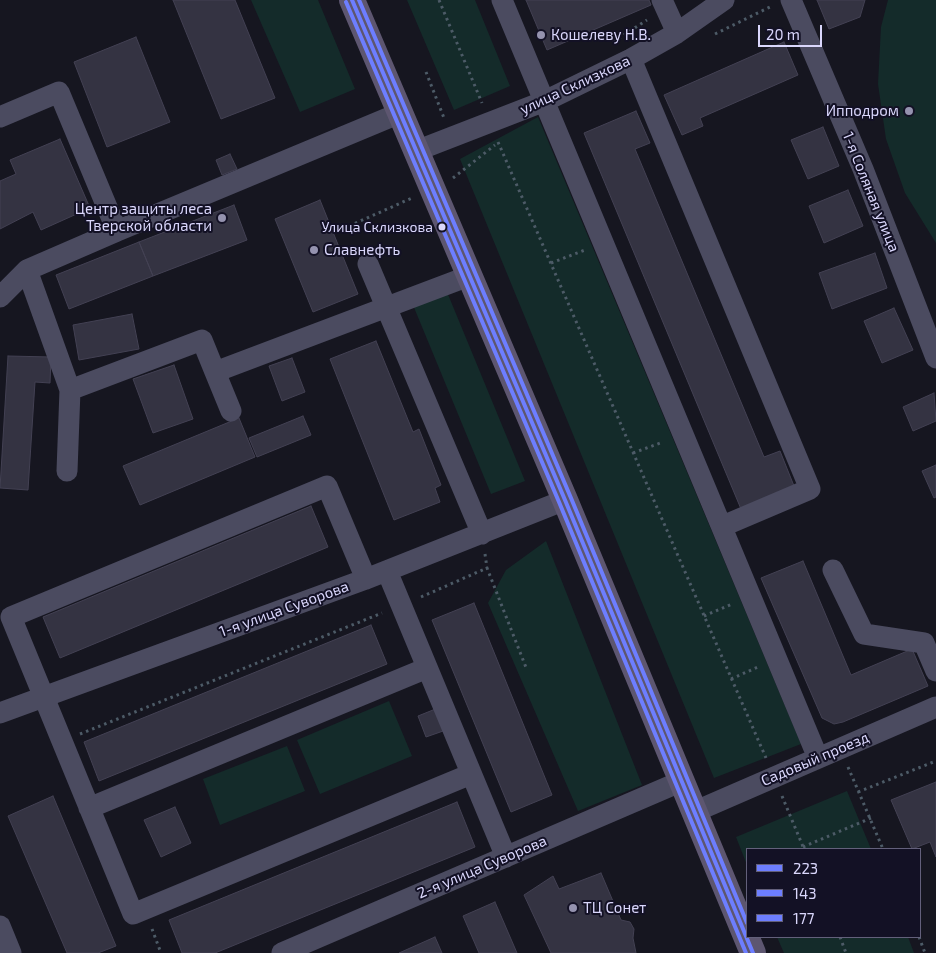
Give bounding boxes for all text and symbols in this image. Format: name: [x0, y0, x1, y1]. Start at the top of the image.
scale bar: [761, 15, 825, 47]
text: 20 m: [766, 25, 800, 43]
place label: Кошелеву Н.В.: [551, 26, 651, 44]
marker: Кошелеву Н.В.: [535, 29, 547, 41]
street label: улица Склизкова: [517, 52, 633, 118]
place label: Ипподром: [826, 102, 899, 120]
marker: Ипподром: [903, 105, 915, 117]
street label: 1-я Соляная улица: [839, 129, 903, 255]
place label: Центр защиты леса Тверской области: [75, 200, 212, 235]
marker: Центр защиты леса Тверской области: [216, 212, 228, 224]
place label: Улица Склизкова: [321, 219, 433, 235]
marker: Улица Склизкова: [437, 222, 447, 232]
place label: Славнефть: [324, 241, 400, 259]
marker: Славнефть: [308, 244, 320, 256]
street label: 1-я улица Суворова: [217, 577, 351, 641]
street label: Садовый проезд: [758, 728, 872, 790]
street label: 2-я улица Суворова: [414, 832, 550, 902]
legend: [746, 848, 921, 938]
text: 223: [793, 859, 818, 877]
text: 143: [793, 884, 817, 902]
place label: ТЦ Сонет: [583, 899, 646, 917]
marker: ТЦ Сонет: [567, 902, 579, 914]
text: 177: [793, 909, 814, 927]

